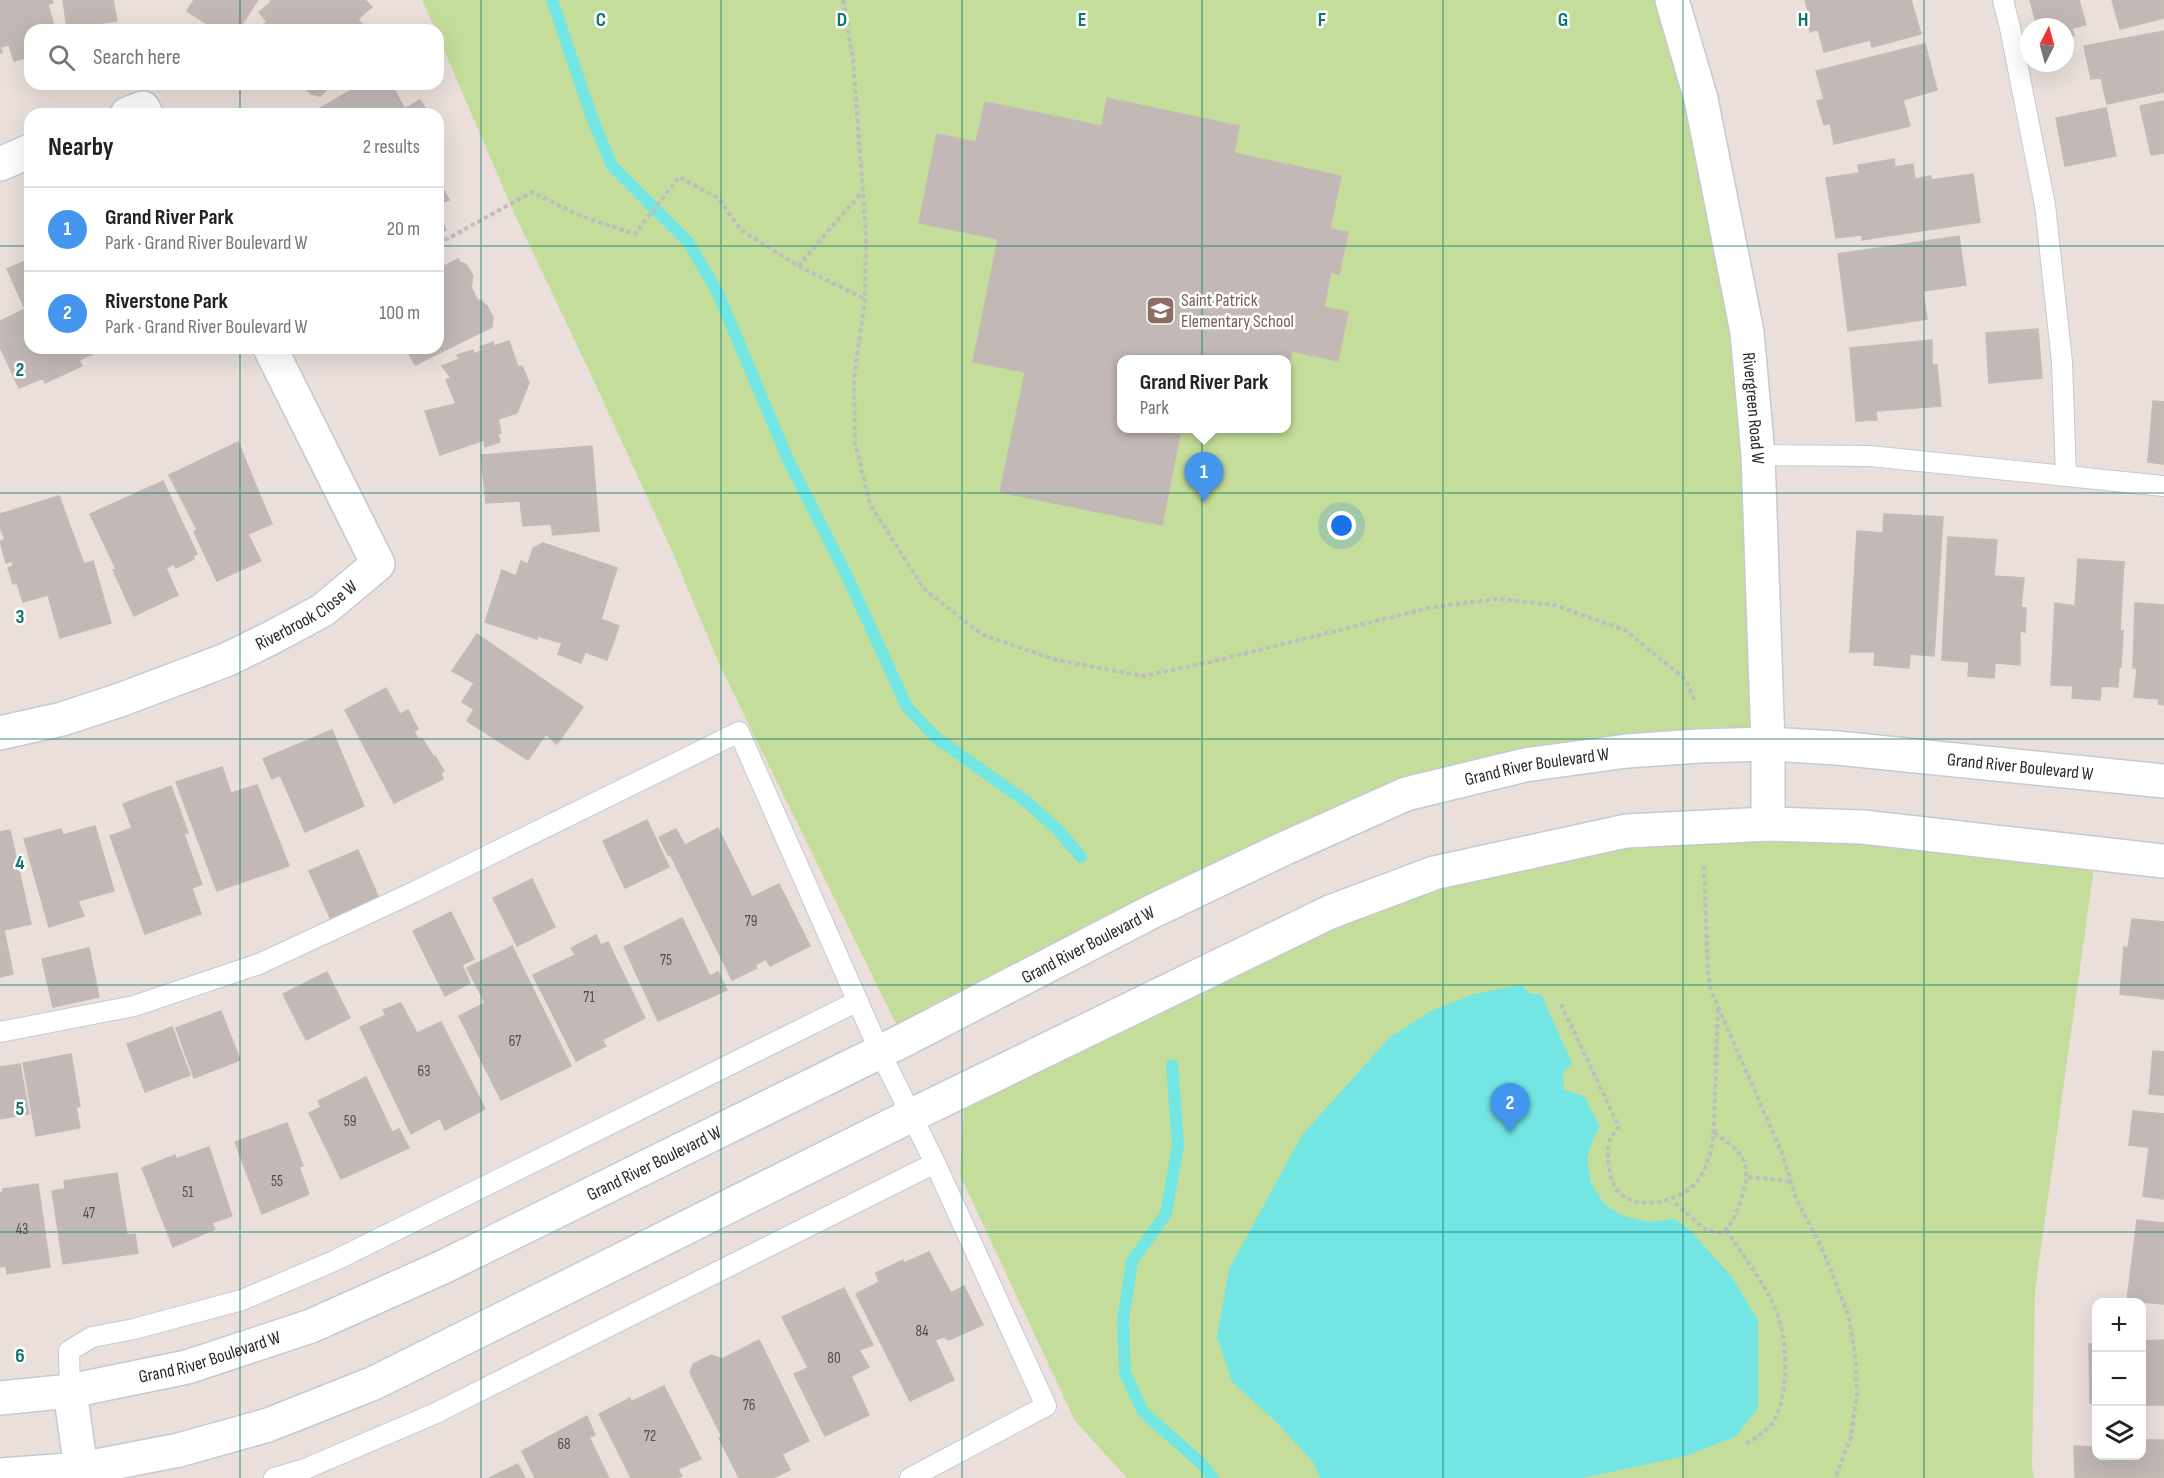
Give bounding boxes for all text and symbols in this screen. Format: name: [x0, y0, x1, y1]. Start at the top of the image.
text: C: [596, 8, 606, 32]
text: D: [837, 8, 847, 32]
text: E: [1078, 8, 1086, 32]
text: F: [1318, 8, 1326, 32]
text: G: [1558, 8, 1568, 32]
text: H: [1798, 8, 1808, 32]
north arrow: [2020, 18, 2074, 72]
search box: [24, 24, 444, 90]
icon: search: [45, 41, 78, 74]
text: Search here: [93, 44, 180, 71]
text: Nearby: [48, 132, 114, 163]
text: 2 results: [363, 135, 420, 159]
text: Grand River Park: [105, 204, 234, 231]
text: 1: [64, 217, 71, 241]
text: 20 m: [387, 217, 420, 241]
text: Park · Grand River Boulevard W: [105, 231, 308, 255]
text: Riverstone Park: [105, 288, 228, 315]
place label: Saint Patrick Elementary School: [1181, 290, 1294, 332]
school or university icon: Saint Patrick Elementary School: [1144, 294, 1176, 326]
text: 2: [63, 301, 72, 325]
text: 100 m: [379, 301, 420, 325]
text: Park · Grand River Boulevard W: [105, 315, 308, 339]
street label: Rivergreen Road W: [1738, 351, 1768, 465]
popup: [1117, 355, 1291, 433]
text: 2: [16, 358, 24, 382]
text: Grand River Park: [1140, 369, 1268, 396]
text: Park: [1140, 396, 1169, 420]
pin: 1: [1184, 452, 1224, 502]
your location: [1327, 511, 1356, 540]
street label: Riverbrook Close W: [252, 576, 362, 655]
text: 3: [16, 605, 25, 629]
street label: Grand River Boulevard W: [1462, 744, 1611, 790]
street label: Grand River Boulevard W: [1946, 749, 2095, 785]
text: 4: [15, 851, 25, 875]
street label: Grand River Boulevard W: [1018, 902, 1158, 988]
house number: 79: [745, 912, 757, 931]
house number: 75: [660, 951, 672, 970]
house number: 71: [583, 988, 595, 1007]
house number: 67: [509, 1032, 521, 1051]
house number: 63: [418, 1062, 430, 1081]
pin: 2: [1490, 1084, 1530, 1133]
text: 5: [16, 1097, 25, 1121]
house number: 59: [344, 1112, 356, 1131]
street label: Grand River Boulevard W: [584, 1122, 725, 1205]
house number: 55: [271, 1172, 283, 1191]
house number: 51: [182, 1183, 194, 1202]
house number: 47: [83, 1204, 95, 1223]
house number: 43: [16, 1220, 28, 1239]
map controls: [2092, 1298, 2146, 1460]
button: +: [2092, 1298, 2146, 1352]
house number: 84: [915, 1322, 929, 1341]
street label: Grand River Boulevard W: [137, 1327, 283, 1388]
text: 6: [15, 1344, 25, 1368]
house number: 80: [827, 1349, 841, 1368]
button: −: [2092, 1352, 2146, 1406]
house number: 76: [743, 1396, 755, 1415]
button: layers: [2092, 1406, 2146, 1460]
house number: 72: [644, 1427, 656, 1446]
house number: 68: [557, 1435, 571, 1454]

